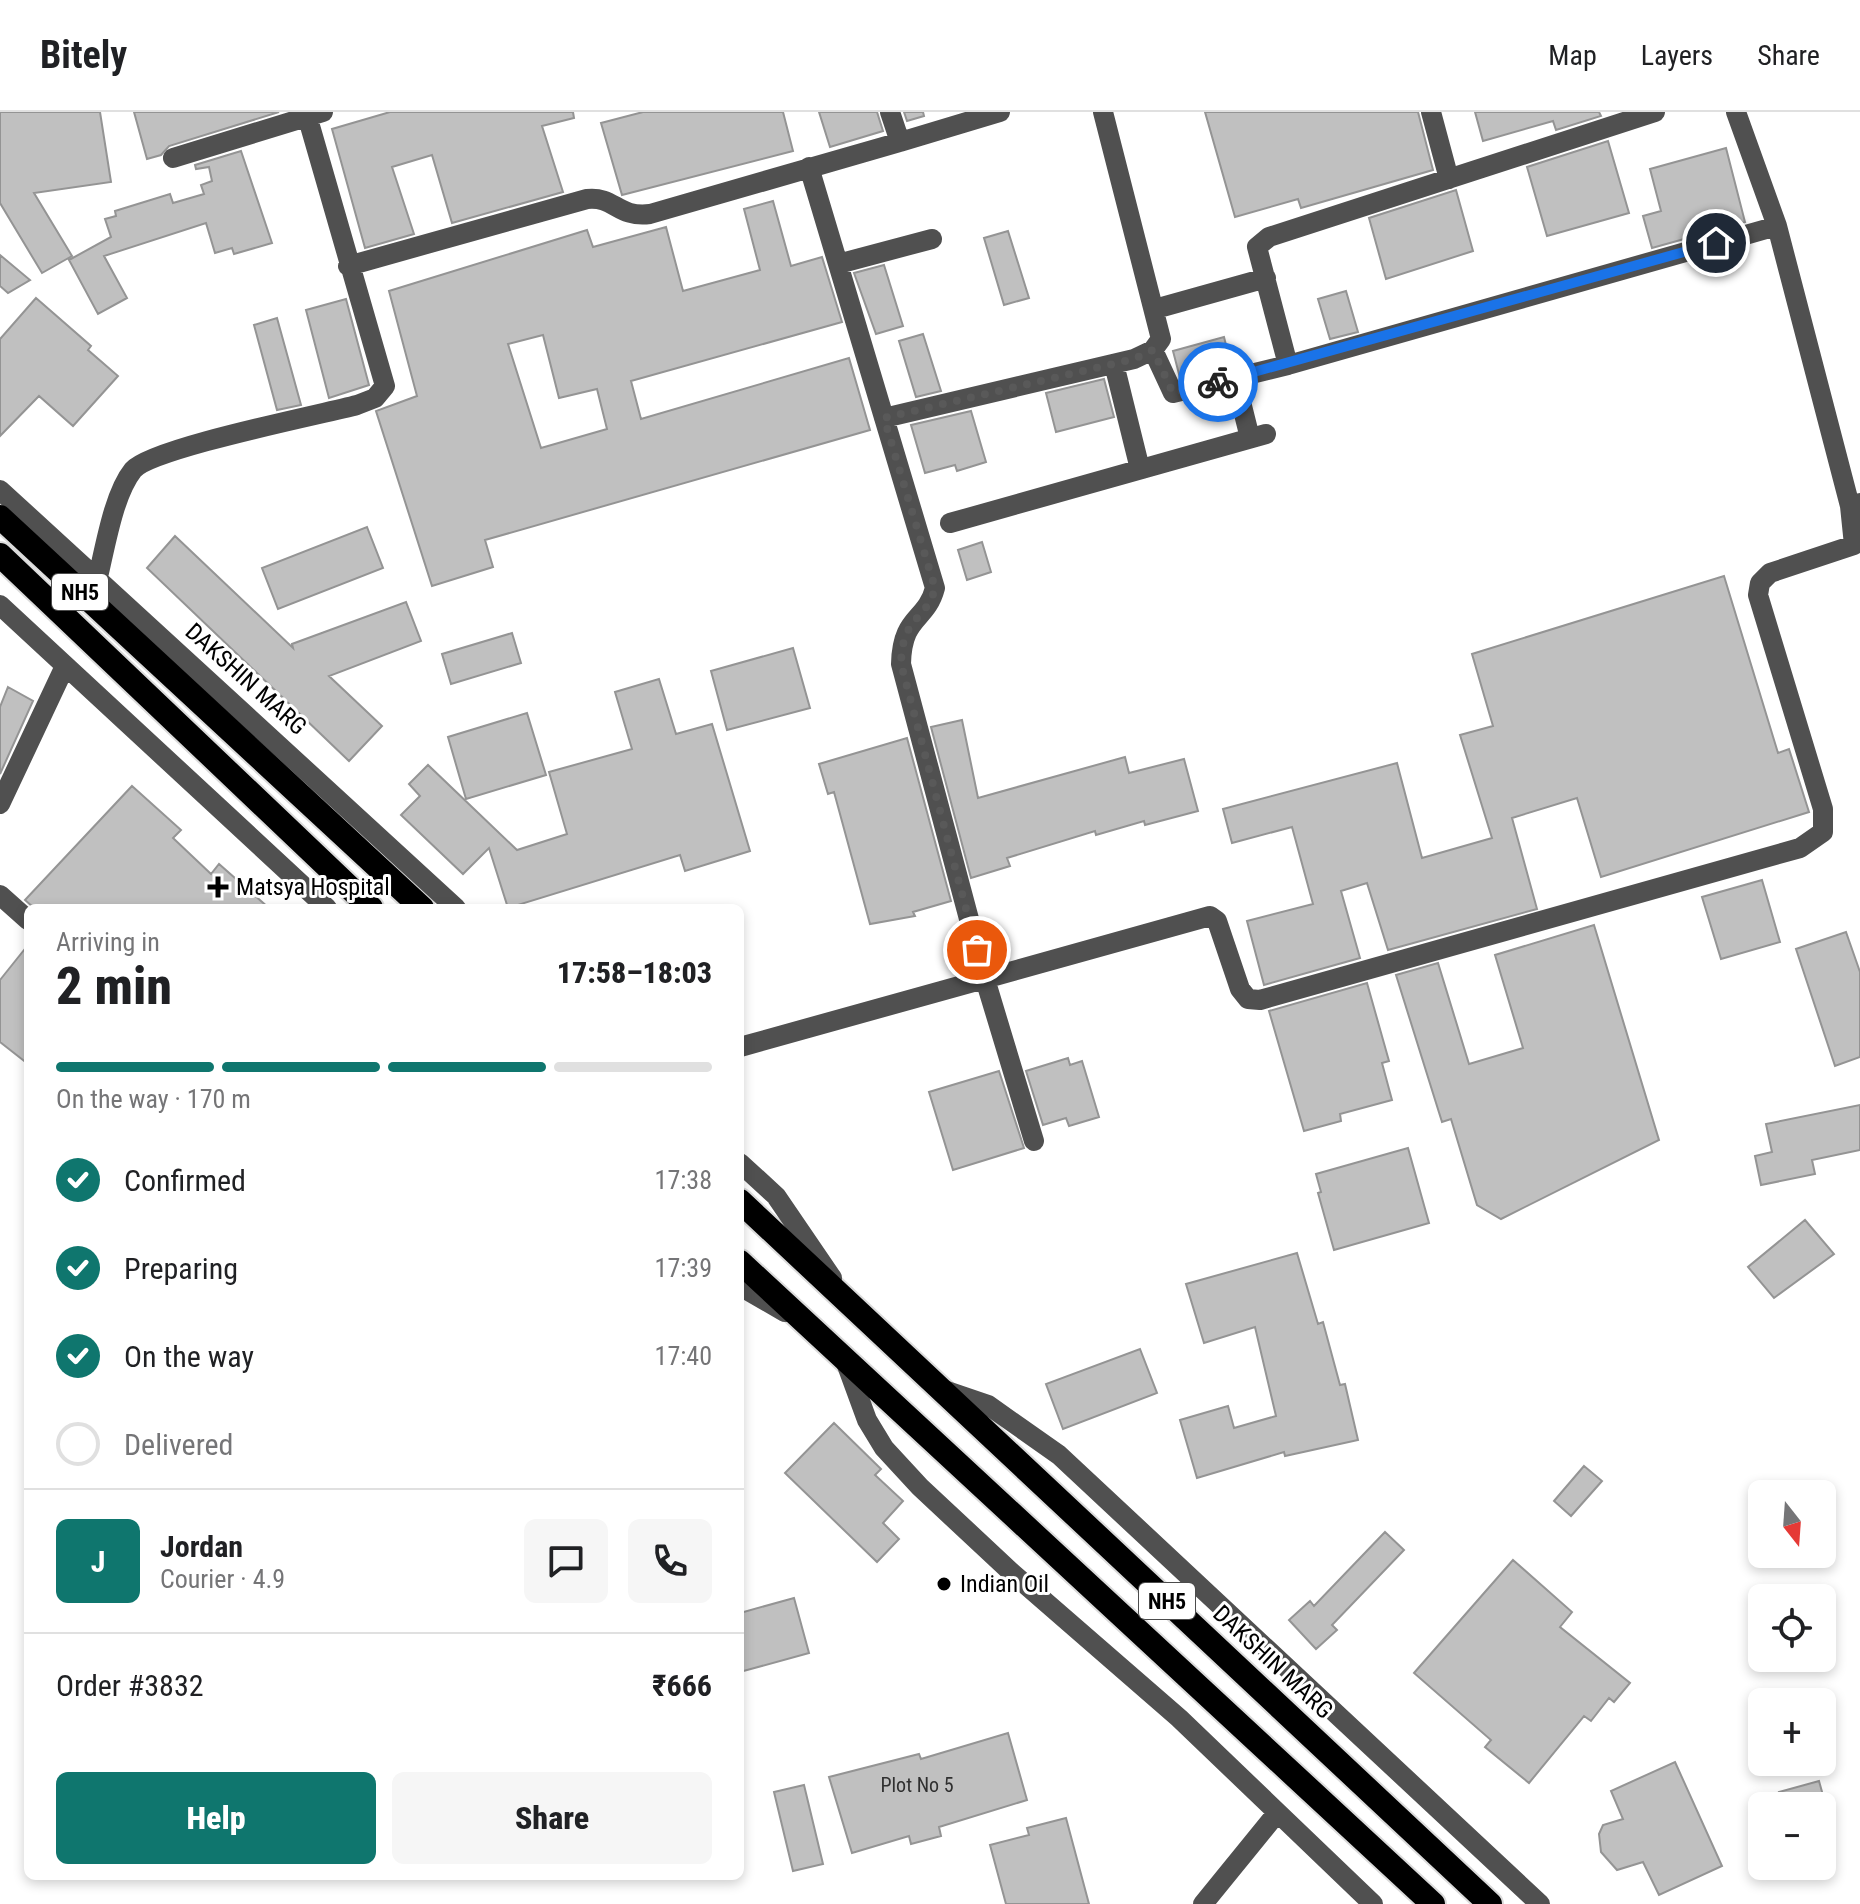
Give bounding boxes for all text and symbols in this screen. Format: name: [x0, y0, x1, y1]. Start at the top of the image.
text: Bitely: [40, 33, 127, 77]
text: Map: [1548, 39, 1597, 72]
text: Layers: [1641, 39, 1713, 72]
text: Share: [1757, 39, 1820, 72]
pin: [1682, 209, 1750, 277]
icon: home: [1694, 221, 1738, 265]
courier: [1178, 342, 1258, 422]
icon: bike: [1196, 360, 1240, 404]
road number: NH5: [52, 574, 108, 610]
street label: DAKSHIN MARG: [180, 617, 312, 741]
place label: Matsya Hospital: [236, 873, 390, 901]
marker: Matsya Hospital: [207, 876, 229, 898]
pin: [943, 916, 1011, 984]
text: Arriving in: [56, 927, 160, 957]
icon: bag: [955, 928, 999, 972]
text: 17:58–18:03: [557, 955, 712, 990]
text: 2 min: [56, 956, 172, 1017]
text: On the way · 170 m: [56, 1084, 251, 1114]
icon: check: [56, 1158, 100, 1202]
text: Confirmed: [124, 1163, 246, 1198]
text: 17:38: [655, 1165, 712, 1195]
icon: check: [56, 1246, 100, 1290]
text: Preparing: [124, 1251, 238, 1286]
text: 17:39: [655, 1253, 712, 1283]
icon: check: [56, 1334, 100, 1378]
text: On the way: [124, 1339, 254, 1374]
text: 17:40: [655, 1341, 712, 1371]
text: Delivered: [124, 1427, 233, 1462]
north arrow: [1748, 1480, 1836, 1568]
map controls: [1748, 1480, 1836, 1880]
button: chat: [524, 1519, 608, 1603]
button: phone: [628, 1519, 712, 1603]
text: Jordan: [160, 1529, 243, 1564]
text: J: [91, 1544, 105, 1579]
text: Courier · 4.9: [160, 1564, 285, 1594]
place label: Indian Oil: [960, 1570, 1049, 1598]
marker: Indian Oil: [935, 1575, 953, 1593]
road number: NH5: [1139, 1583, 1195, 1619]
button: locate: [1748, 1584, 1836, 1672]
street label: DAKSHIN MARG: [1207, 1600, 1339, 1724]
text: Order #3832: [56, 1668, 204, 1703]
text: ₹666: [652, 1668, 712, 1703]
button: +: [1748, 1688, 1836, 1776]
button: Help: [56, 1772, 376, 1864]
button: Share: [392, 1772, 712, 1864]
house number: Plot No 5: [880, 1773, 954, 1797]
button: −: [1748, 1792, 1836, 1880]

